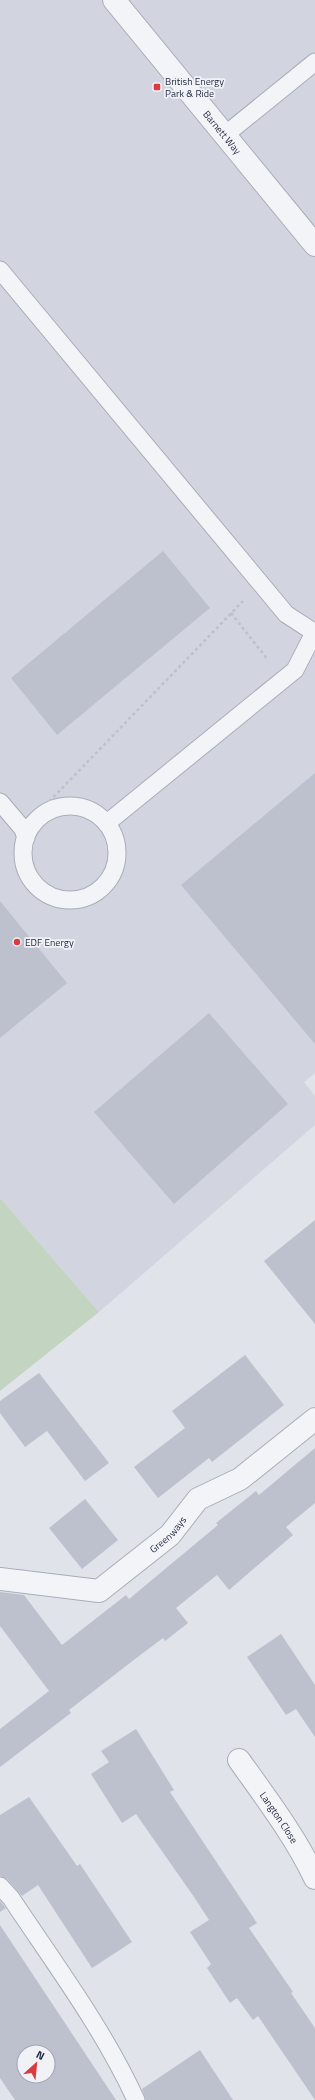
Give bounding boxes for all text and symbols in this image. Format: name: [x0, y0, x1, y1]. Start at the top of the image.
place label: British Energy Park & Ride: [165, 74, 224, 101]
marker: British Energy Park & Ride: [152, 82, 162, 92]
street label: Barnett Way: [200, 107, 245, 158]
place label: EDF Energy: [25, 935, 74, 950]
marker: EDF Energy: [12, 937, 22, 947]
street label: Greenways: [146, 1512, 190, 1556]
street label: Langton Close: [256, 1788, 302, 1846]
north arrow: [16, 2044, 56, 2084]
text: N: [34, 2046, 48, 2064]

